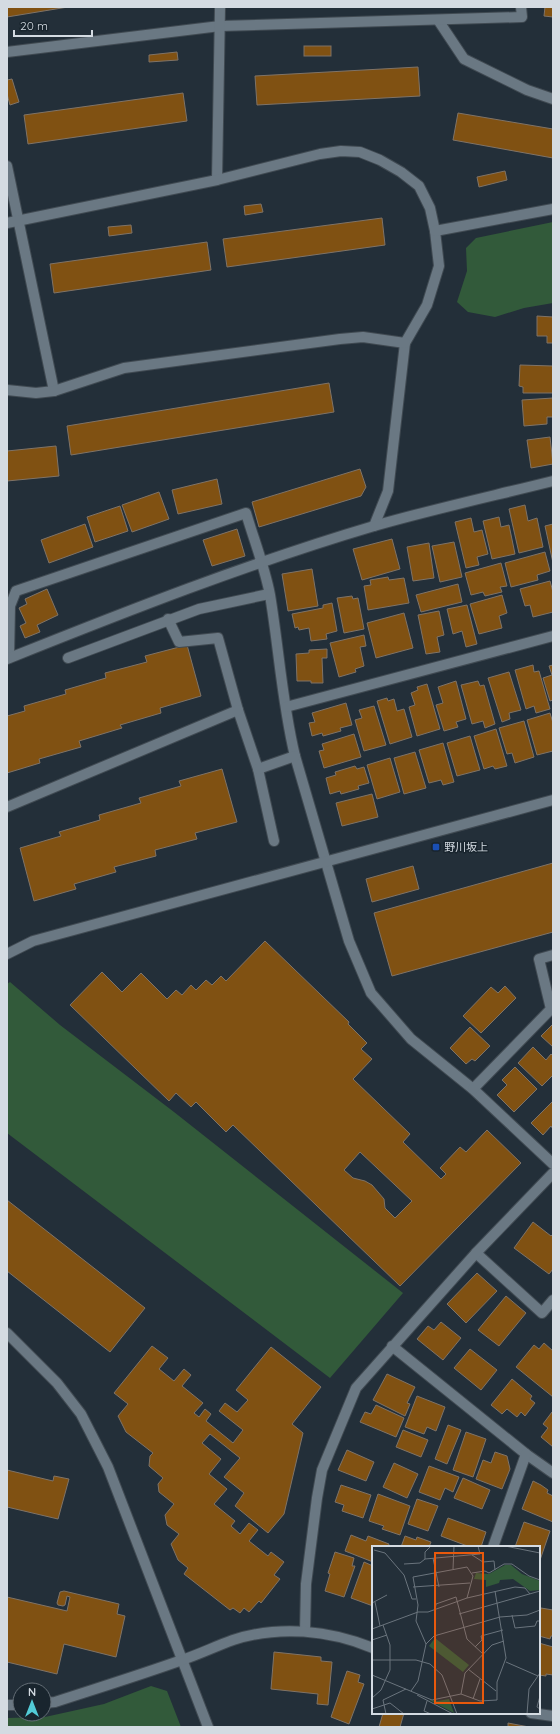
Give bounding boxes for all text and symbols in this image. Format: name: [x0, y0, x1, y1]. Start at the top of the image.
scale bar: [14, 12, 92, 38]
text: 20 m: [20, 18, 48, 33]
place label: 野川坂上: [444, 840, 488, 854]
marker: 野川坂上: [431, 842, 441, 852]
inset map: [372, 1546, 540, 1714]
north arrow: [12, 1682, 52, 1722]
text: N: [28, 1685, 36, 1699]

